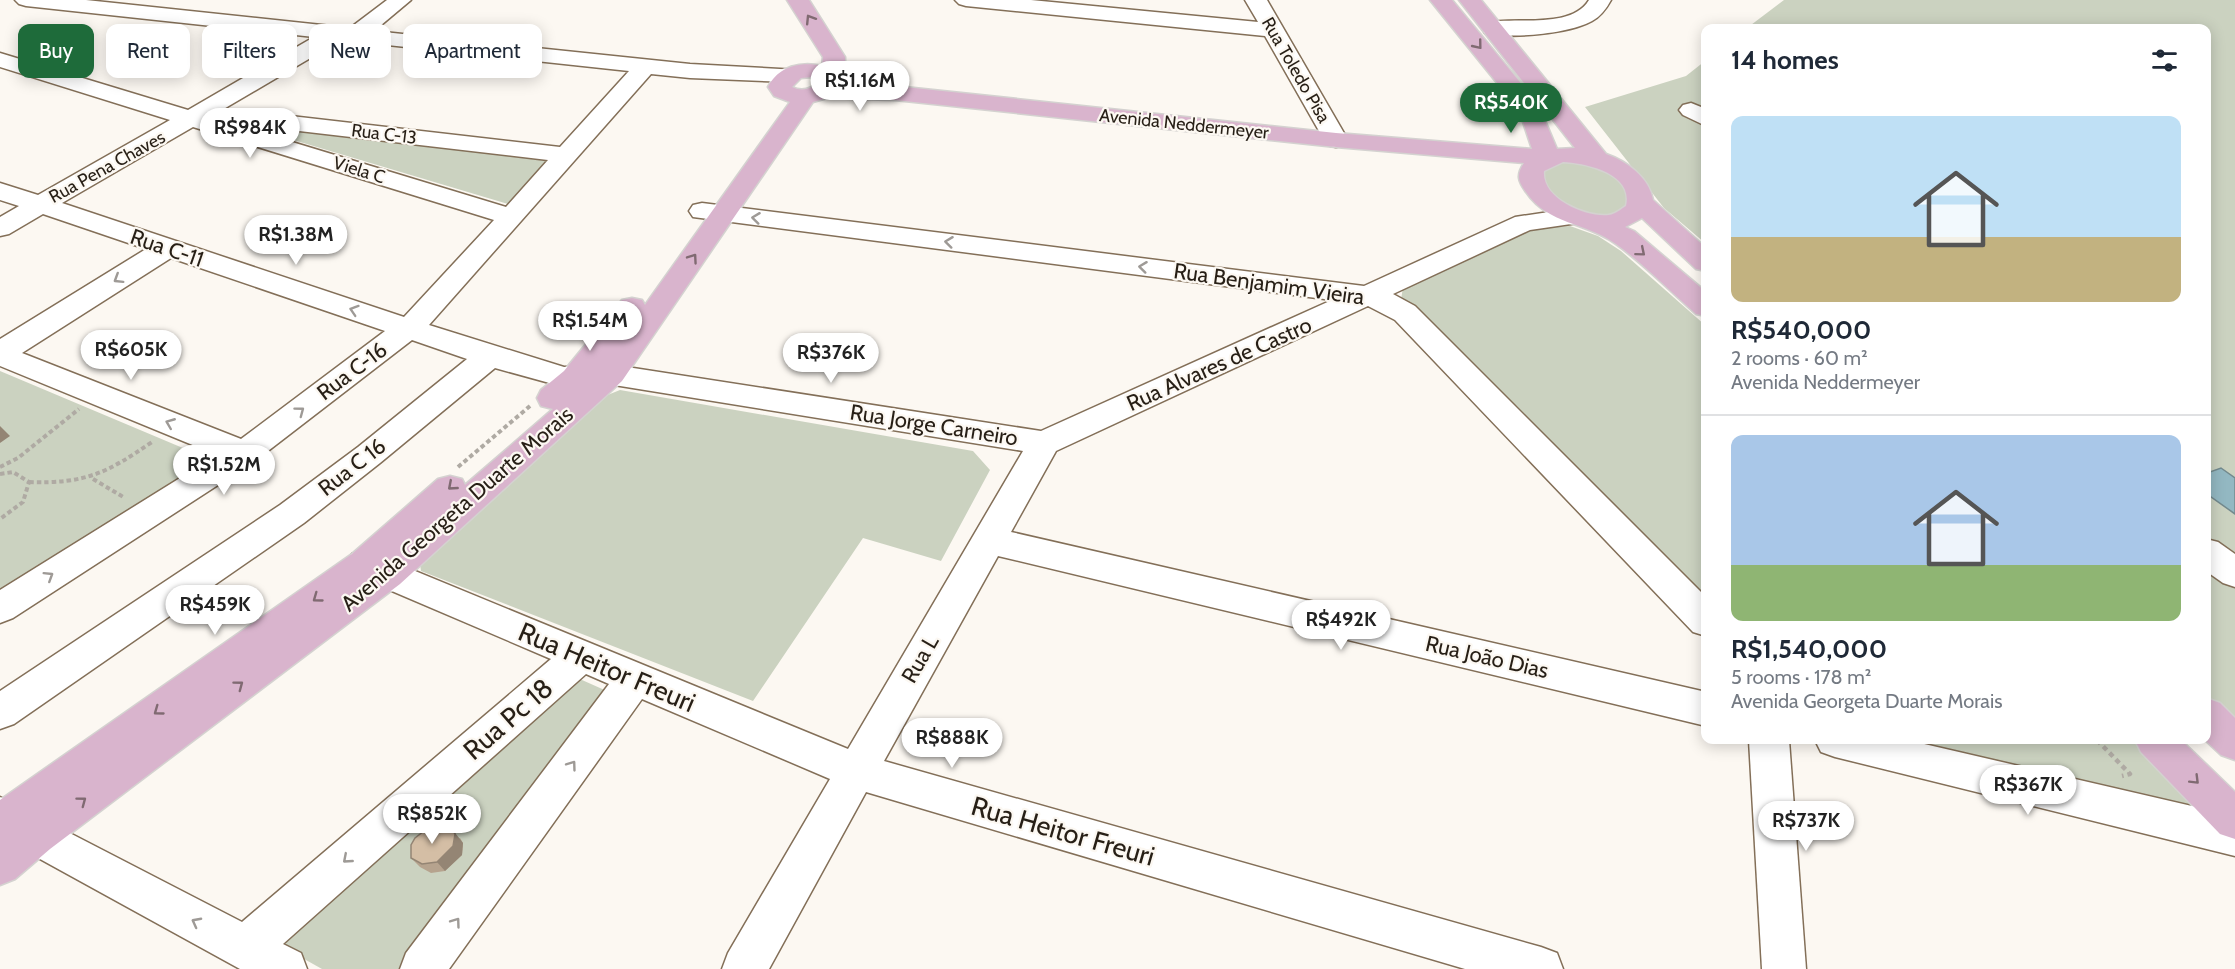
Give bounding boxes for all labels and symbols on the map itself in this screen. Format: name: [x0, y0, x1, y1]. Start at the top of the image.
street label: Rua Toledo Pisa: [1257, 13, 1335, 127]
one-way arrow: [806, 15, 818, 25]
one-way arrow: [1471, 39, 1482, 50]
pin: R$1.16M: [805, 61, 915, 112]
pin: R$540K: [1462, 83, 1560, 134]
street label: Avenida Neddermeyer: [1098, 104, 1270, 144]
pin: R$984K: [201, 108, 299, 159]
street label: Rua C-13: [350, 119, 418, 149]
street label: Rua Pena Chaves: [45, 126, 169, 208]
street label: Viela C: [331, 152, 387, 188]
one-way arrow: [751, 212, 760, 225]
pin: R$1.38M: [241, 215, 351, 266]
street label: Rua C-11: [127, 223, 207, 273]
one-way arrow: [944, 237, 954, 249]
one-way arrow: [1634, 245, 1645, 256]
one-way arrow: [686, 254, 697, 265]
street label: Rua Benjamim Vieira: [1172, 257, 1367, 311]
one-way arrow: [1138, 261, 1147, 273]
one-way arrow: [114, 272, 124, 284]
pin: R$1.54M: [535, 301, 645, 352]
one-way arrow: [349, 304, 360, 317]
street label: Rua Alvares de Castro: [1122, 311, 1316, 417]
pin: R$605K: [82, 330, 180, 381]
pin: R$376K: [782, 333, 880, 384]
street label: Rua C-16: [312, 336, 392, 406]
street label: Rua Jorge Carneiro: [848, 398, 1020, 452]
street label: Avenida Georgeta Duarte Morais: [335, 401, 579, 617]
one-way arrow: [293, 407, 304, 418]
one-way arrow: [166, 418, 177, 430]
street label: Rua C 16: [313, 432, 391, 502]
pin: R$1.52M: [169, 445, 279, 496]
one-way arrow: [448, 479, 459, 490]
one-way arrow: [43, 573, 54, 584]
pin: R$459K: [166, 585, 264, 636]
one-way arrow: [312, 591, 323, 602]
pin: R$492K: [1292, 600, 1390, 651]
street label: Rua Heitor Freuri: [514, 615, 700, 719]
street label: Rua L: [896, 630, 944, 688]
street label: Rua João Dias: [1423, 630, 1551, 684]
street label: Rua Pc 18: [457, 671, 559, 767]
one-way arrow: [232, 681, 243, 692]
one-way arrow: [153, 704, 164, 715]
pin: R$888K: [903, 718, 1001, 769]
one-way arrow: [565, 761, 576, 772]
pin: R$367K: [1979, 765, 2077, 816]
one-way arrow: [2188, 772, 2199, 783]
street label: Rua Heitor Freuri: [968, 789, 1158, 873]
pin: R$852K: [383, 794, 481, 845]
one-way arrow: [76, 797, 87, 808]
pin: R$737K: [1757, 801, 1855, 852]
one-way arrow: [342, 852, 353, 863]
one-way arrow: [191, 917, 202, 929]
one-way arrow: [449, 917, 460, 928]

